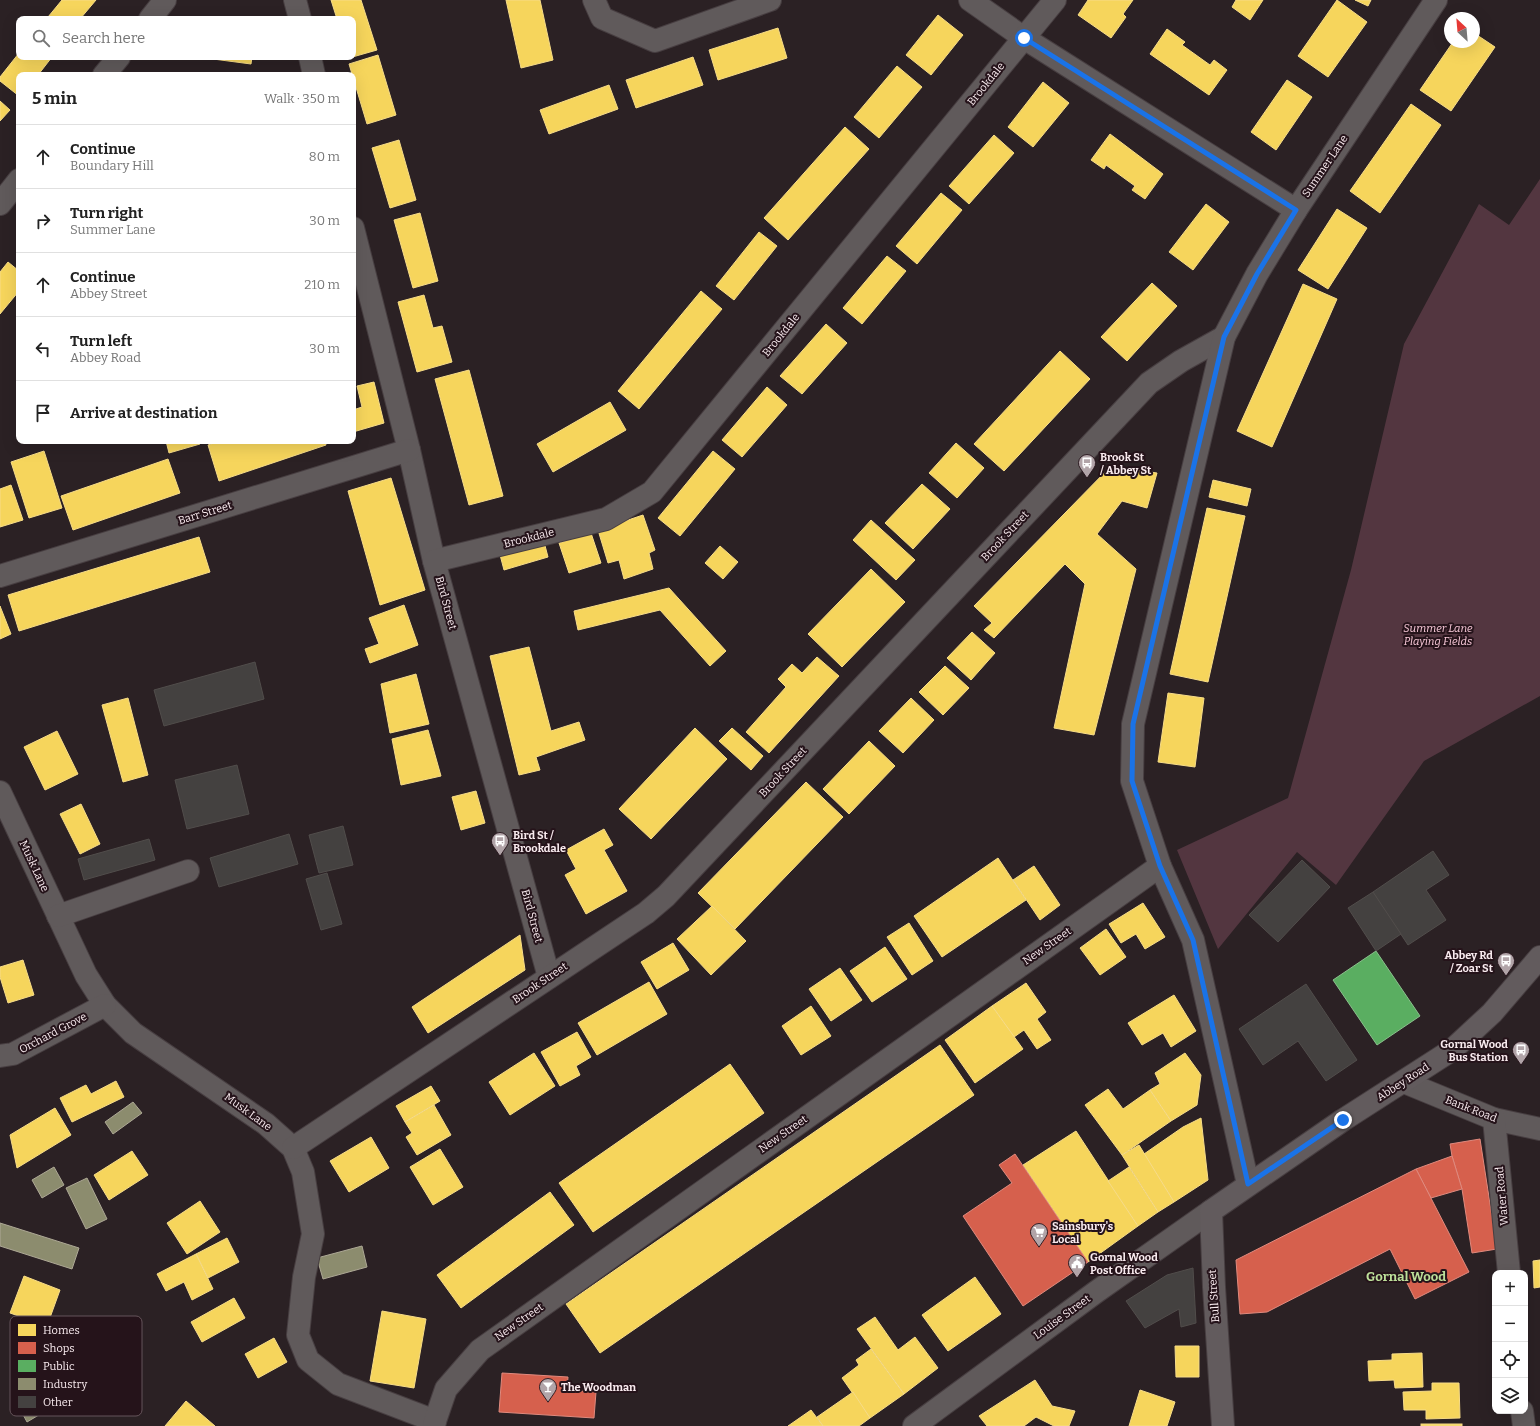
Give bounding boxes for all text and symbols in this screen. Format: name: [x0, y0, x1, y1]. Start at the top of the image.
north arrow: [1444, 12, 1480, 48]
search box: [16, 16, 356, 60]
icon: search: [30, 27, 52, 49]
text: Search here: [62, 29, 145, 47]
route start: [1015, 29, 1033, 47]
street label: Brookdale: [965, 60, 1007, 108]
text: 5 min: [32, 88, 77, 109]
text: Walk · 350 m: [264, 91, 340, 106]
street label: Summer Lane: [1299, 132, 1351, 200]
text: Continue: [70, 140, 136, 158]
icon: ahead: [32, 146, 54, 168]
text: 80 m: [309, 149, 340, 164]
text: Boundary Hill: [70, 158, 154, 173]
text: Turn right: [70, 204, 143, 222]
icon: right: [32, 210, 54, 232]
text: 30 m: [309, 213, 340, 228]
text: Summer Lane: [70, 222, 155, 237]
text: Continue: [70, 268, 136, 286]
icon: ahead: [32, 274, 54, 296]
text: 210 m: [304, 277, 340, 292]
text: Abbey Street: [70, 286, 147, 301]
street label: Brookdale: [760, 311, 802, 359]
text: Turn left: [70, 332, 132, 350]
icon: left: [32, 338, 54, 360]
text: 30 m: [309, 341, 340, 356]
text: Abbey Road: [70, 350, 141, 365]
icon: arrive: [32, 402, 54, 424]
text: Arrive at destination: [70, 404, 217, 422]
place label: Brook St / Abbey St: [1099, 451, 1152, 477]
bus stop icon: Brook St / Abbey St: [1077, 453, 1097, 478]
street label: Barr Street: [176, 499, 234, 527]
street label: Brook Street: [979, 508, 1031, 564]
street label: Brookdale: [502, 525, 556, 551]
street label: Bird Street: [433, 575, 459, 631]
park label: Summer Lane Playing Fields: [1403, 622, 1473, 648]
street label: Brook Street: [757, 744, 809, 800]
place label: Bird St / Brookdale: [513, 829, 566, 855]
bus stop icon: Bird St / Brookdale: [490, 831, 510, 856]
street label: Musk Lane: [16, 838, 52, 894]
street label: Bird Street: [519, 888, 545, 944]
street label: New Street: [1020, 924, 1074, 968]
place label: Abbey Rd / Zoar St: [1445, 949, 1494, 975]
bus stop icon: Abbey Rd / Zoar St: [1496, 951, 1516, 976]
street label: Brook Street: [510, 960, 570, 1006]
street label: Orchard Grove: [17, 1010, 89, 1056]
place label: Gornal Wood Bus Station: [1440, 1038, 1508, 1064]
bus stop icon: Gornal Wood Bus Station: [1511, 1040, 1531, 1065]
street label: Abbey Road: [1374, 1060, 1432, 1104]
street label: Musk Lane: [222, 1091, 274, 1133]
street label: Bank Road: [1443, 1093, 1499, 1125]
route end: [1334, 1111, 1352, 1129]
street label: New Street: [756, 1112, 810, 1156]
street label: Water Road: [1493, 1166, 1511, 1226]
place label: Sainsbury's Local: [1052, 1220, 1114, 1246]
supermarket icon: Sainsbury's Local: [1029, 1222, 1049, 1247]
place label: Gornal Wood Post Office: [1090, 1251, 1158, 1277]
public building icon: Gornal Wood Post Office: [1067, 1253, 1087, 1278]
street label: Bull Street: [1206, 1269, 1222, 1323]
district label: Gornal Wood: [1366, 1269, 1446, 1284]
map controls: [1492, 1270, 1528, 1414]
button: +: [1492, 1270, 1528, 1306]
street label: Louise Street: [1031, 1292, 1093, 1342]
street label: New Street: [492, 1300, 546, 1344]
button: −: [1492, 1306, 1528, 1342]
legend: [10, 1316, 142, 1416]
text: Homes: [43, 1324, 80, 1337]
text: Shops: [43, 1342, 75, 1355]
button: locate: [1492, 1342, 1528, 1378]
text: Public: [43, 1360, 75, 1373]
bar icon: The Woodman: [538, 1377, 558, 1402]
text: Industry: [43, 1378, 87, 1391]
button: layers: [1492, 1378, 1528, 1414]
place label: The Woodman: [561, 1381, 636, 1394]
text: Other: [43, 1396, 73, 1409]

